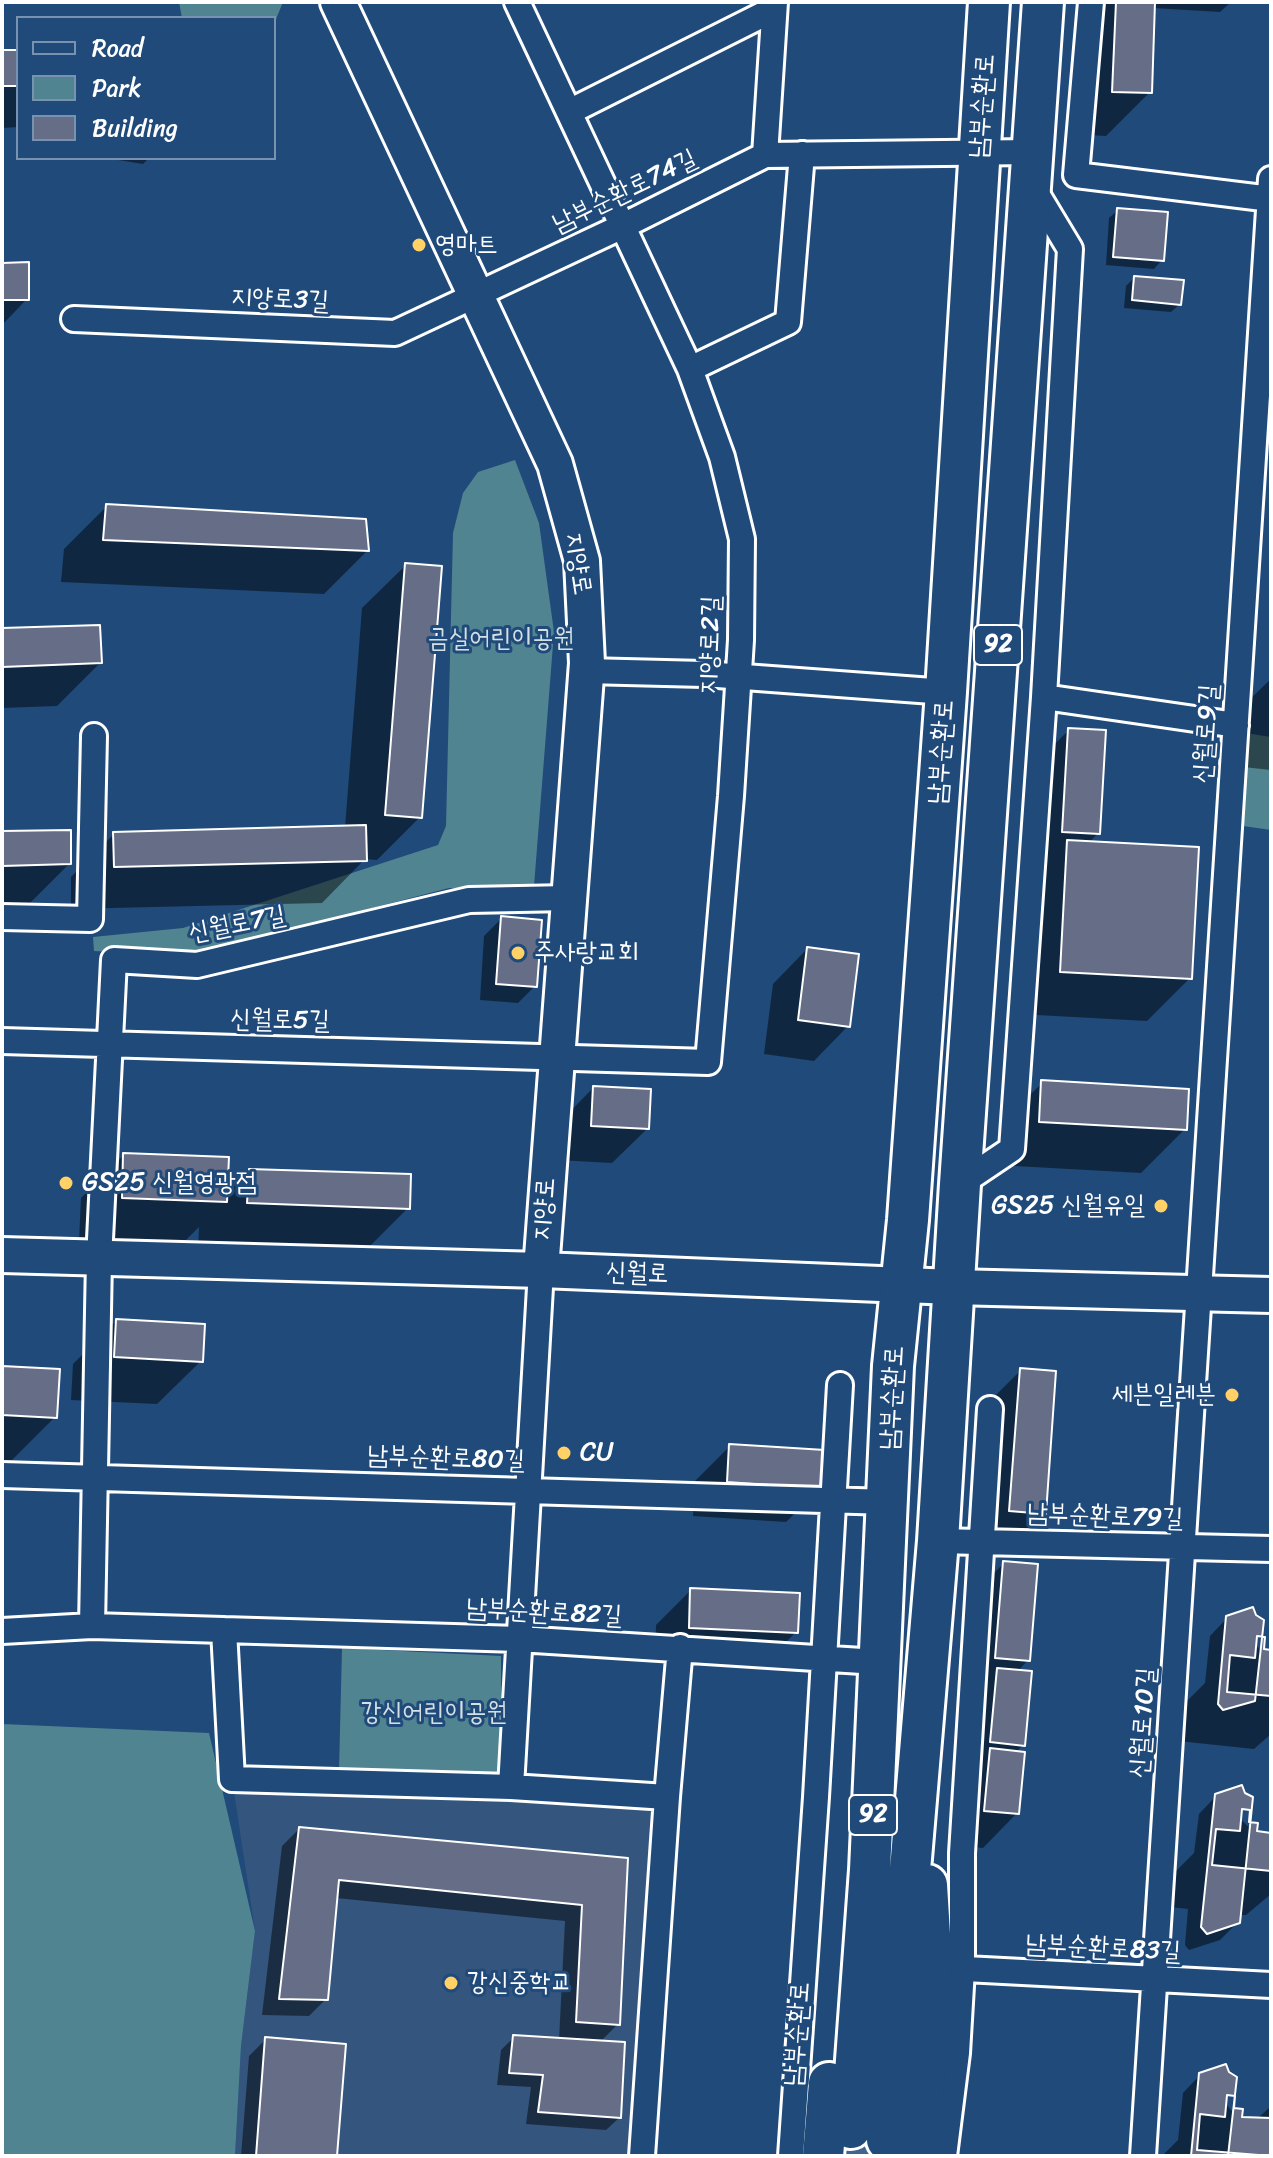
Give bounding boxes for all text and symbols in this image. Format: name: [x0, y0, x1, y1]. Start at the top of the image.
legend: [16, 16, 276, 160]
text: Road: [92, 27, 143, 69]
street label: 남부순환로: [964, 53, 1002, 159]
text: Park: [92, 67, 141, 109]
text: Building: [92, 107, 178, 149]
street label: 남부순환로74길: [548, 144, 702, 240]
place label: 영마트: [435, 229, 498, 261]
marker: 영마트: [410, 236, 428, 254]
street label: 지양로3길: [230, 282, 330, 318]
street label: 지양로: [557, 531, 597, 597]
street label: 지양로2길: [694, 595, 728, 695]
park label: 금실어린이공원: [428, 623, 574, 655]
road number: 92: [974, 625, 1022, 665]
street label: 신월로9길: [1188, 683, 1226, 785]
street label: 남부순환로: [923, 699, 961, 805]
street label: 신월로7길: [186, 900, 288, 950]
place label: 주사랑교회: [534, 937, 639, 969]
marker: 주사랑교회: [509, 944, 527, 962]
street label: 신월로5길: [230, 1005, 330, 1037]
place label: GS25 신월영광점: [82, 1167, 257, 1199]
marker: GS25 신월영광점: [57, 1174, 75, 1192]
street label: 지양로: [527, 1177, 563, 1241]
place label: GS25 신월유일: [991, 1190, 1145, 1222]
marker: GS25 신월유일: [1152, 1197, 1170, 1215]
street label: 신월로: [605, 1257, 669, 1291]
street label: 남부순환로: [875, 1345, 911, 1451]
place label: 세븐일레븐: [1111, 1379, 1216, 1411]
marker: 세븐일레븐: [1223, 1386, 1241, 1404]
place label: CU: [580, 1437, 613, 1469]
street label: 남부순환로80길: [367, 1441, 525, 1477]
marker: CU: [555, 1444, 573, 1462]
street label: 남부순환로79길: [1026, 1499, 1184, 1535]
street label: 남부순환로82길: [465, 1593, 623, 1633]
street label: 신월로10길: [1125, 1666, 1163, 1780]
park label: 강신어린이공원: [361, 1697, 507, 1729]
road number: 92: [849, 1795, 897, 1835]
street label: 남부순환로83길: [1025, 1929, 1181, 1969]
place label: 강신중학교: [467, 1967, 572, 1999]
marker: 강신중학교: [442, 1974, 460, 1992]
street label: 남부순환로: [779, 1981, 817, 2087]

